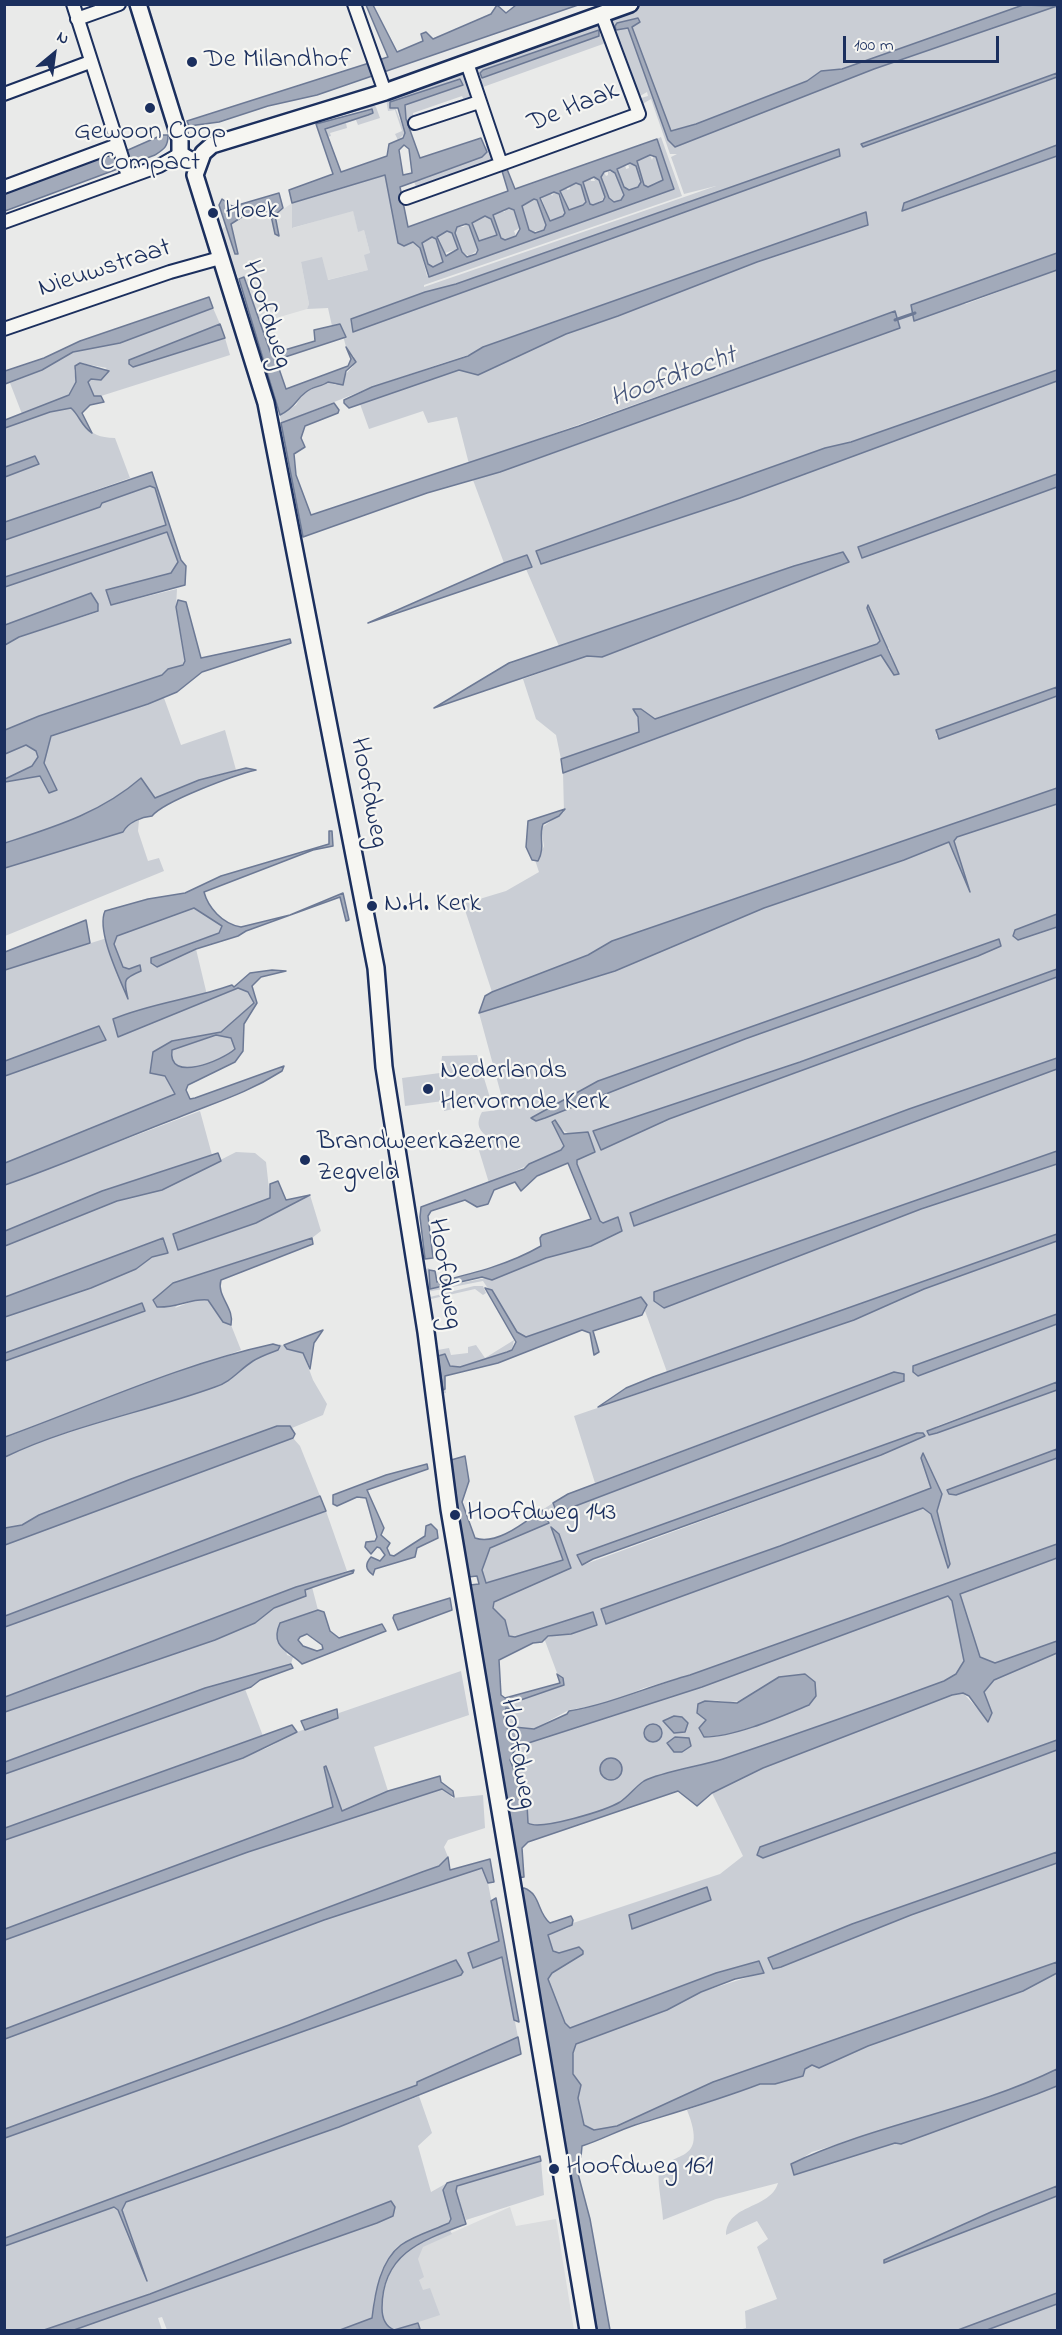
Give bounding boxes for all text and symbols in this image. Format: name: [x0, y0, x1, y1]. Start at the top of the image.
north arrow: [24, 24, 84, 84]
scale bar: [846, 24, 1002, 62]
text: N: [52, 25, 73, 51]
text: 100 m: [854, 33, 894, 59]
place label: De Milandhof: [204, 46, 351, 78]
marker: De Milandhof: [185, 55, 199, 69]
street label: De Haak: [524, 76, 624, 142]
marker: Gewoon Coop Compact: [143, 101, 157, 115]
place label: Gewoon Coop Compact: [74, 118, 226, 181]
place label: Hoek: [225, 197, 279, 229]
marker: Hoek: [206, 206, 220, 220]
street label: Nieuwstraat: [35, 233, 175, 307]
street label: Hoofdweg: [232, 257, 298, 373]
water label: Hoofdtocht: [606, 341, 742, 417]
street label: Hoofdweg: [340, 735, 394, 851]
place label: N.H. Kerk: [384, 890, 481, 922]
marker: N.H. Kerk: [365, 899, 379, 913]
place label: Nederlands Hervormde Kerk: [440, 1057, 609, 1120]
marker: Nederlands Hervormde Kerk: [421, 1082, 435, 1096]
place label: Brandweerkazerne Zegveld: [317, 1128, 520, 1191]
marker: Brandweerkazerne Zegveld: [298, 1153, 312, 1167]
street label: Hoofdweg: [418, 1216, 468, 1332]
place label: Hoofdweg 143: [467, 1499, 616, 1531]
marker: Hoofdweg 143: [448, 1508, 462, 1522]
street label: Hoofdweg: [490, 1696, 542, 1812]
place label: Hoofdweg 161: [566, 2153, 714, 2185]
marker: Hoofdweg 161: [547, 2162, 561, 2176]

